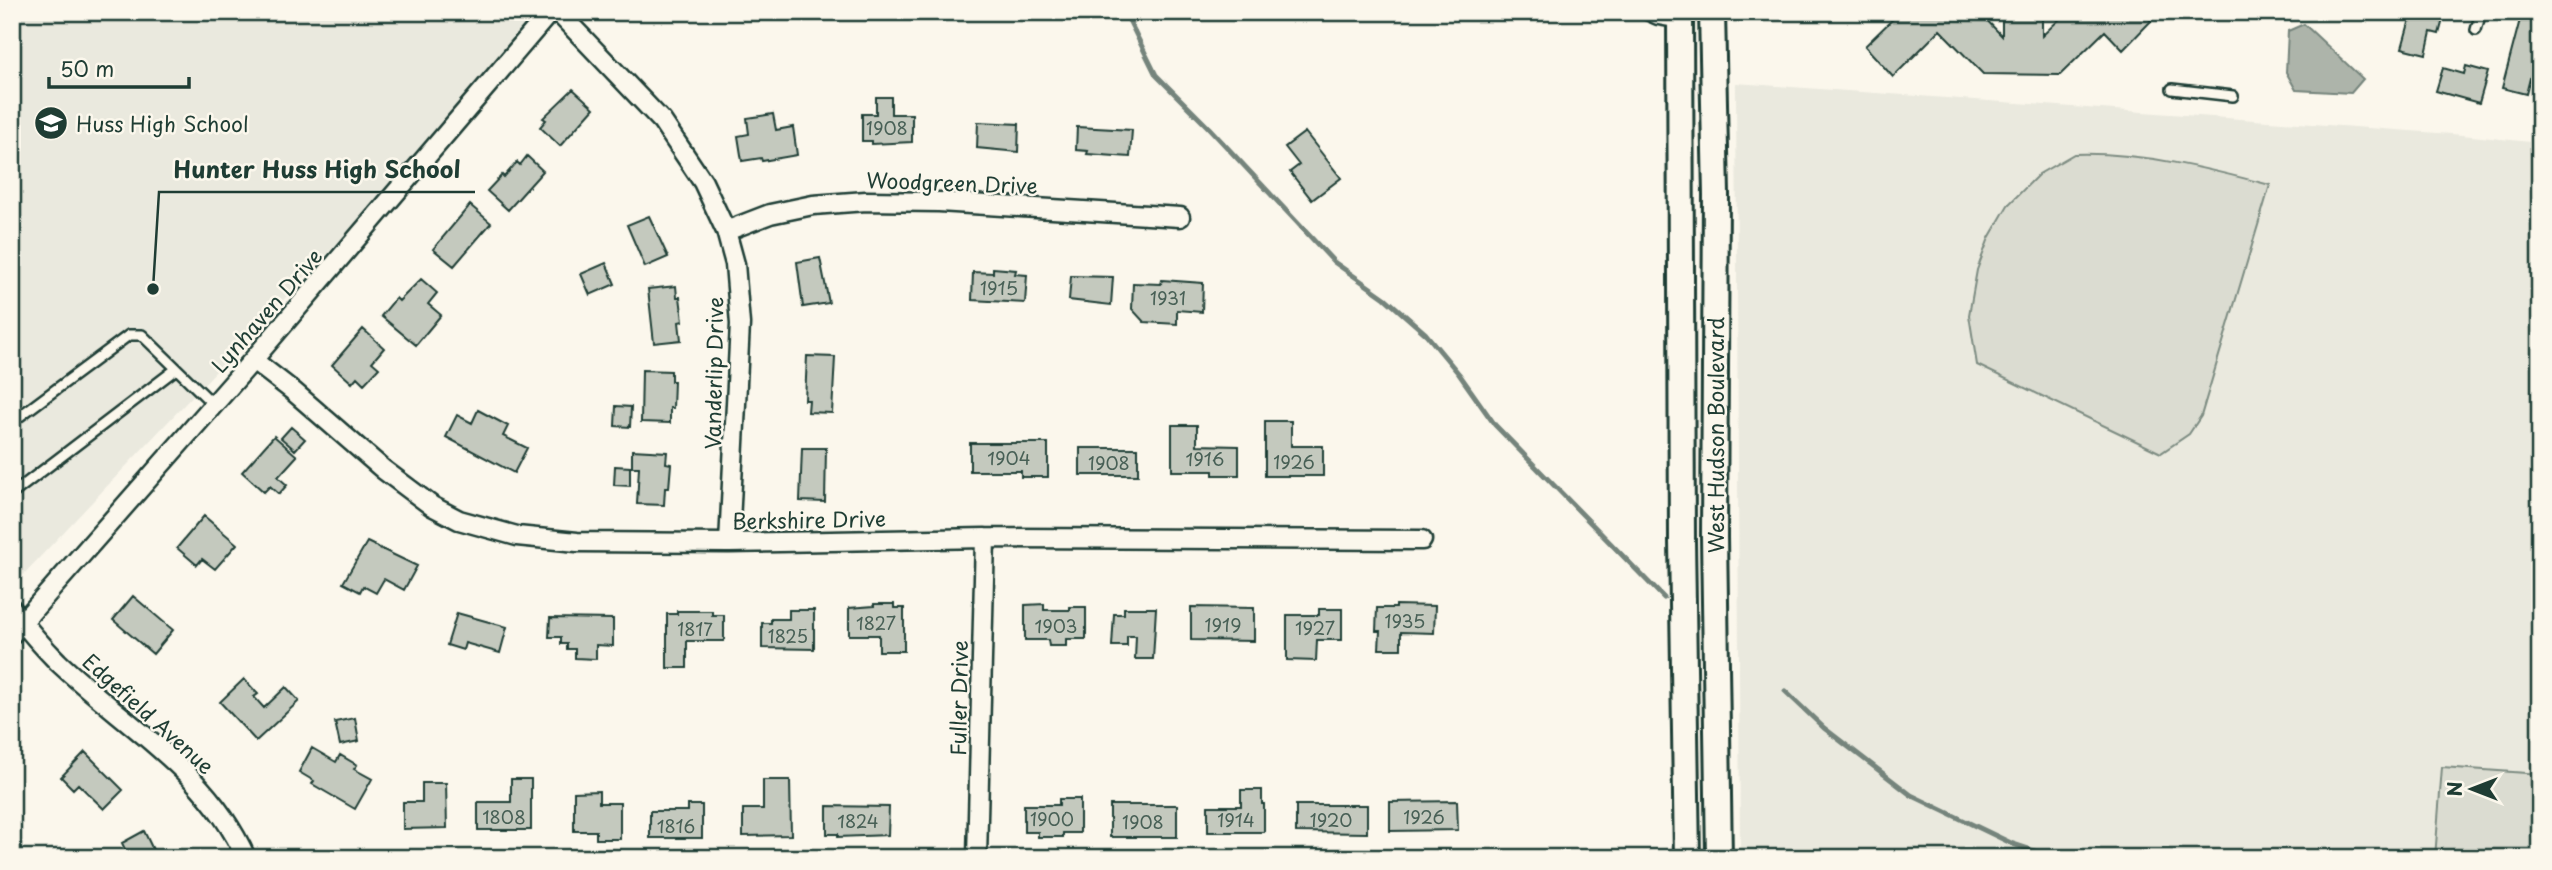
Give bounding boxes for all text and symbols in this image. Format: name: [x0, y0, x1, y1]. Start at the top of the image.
scale bar: [49, 46, 189, 90]
text: 50 m: [60, 52, 114, 84]
school or university icon: Huss High School: [32, 104, 70, 142]
place label: Huss High School: [76, 107, 249, 139]
house number: 1908: [866, 114, 908, 141]
callout: Hunter Huss High School: [159, 148, 475, 192]
text: Hunter Huss High School: [174, 151, 460, 186]
street label: Woodgreen Drive: [866, 163, 1038, 201]
street label: Lynhaven Drive: [203, 241, 329, 379]
house number: 1915: [980, 274, 1018, 301]
house number: 1931: [1150, 284, 1186, 311]
street label: Vanderlip Drive: [696, 296, 730, 450]
street label: West Hudson Boulevard: [1699, 317, 1731, 553]
house number: 1904: [987, 444, 1031, 471]
house number: 1916: [1186, 445, 1224, 472]
house number: 1926: [1273, 448, 1315, 475]
house number: 1908: [1088, 449, 1130, 476]
street label: Berkshire Drive: [732, 502, 886, 536]
house number: 1935: [1385, 607, 1425, 634]
house number: 1827: [856, 609, 896, 636]
house number: 1919: [1205, 611, 1241, 638]
house number: 1903: [1035, 612, 1077, 639]
house number: 1927: [1295, 614, 1335, 641]
house number: 1817: [677, 615, 713, 642]
house number: 1825: [768, 622, 808, 649]
street label: Fuller Drive: [941, 640, 975, 756]
street label: Edgefield Avenue: [76, 645, 222, 781]
north arrow: [2436, 754, 2506, 824]
text: N: [2440, 781, 2468, 797]
house number: 1808: [482, 803, 526, 830]
house number: 1926: [1403, 803, 1445, 830]
house number: 1900: [1030, 805, 1074, 832]
house number: 1914: [1217, 806, 1255, 833]
house number: 1920: [1310, 806, 1352, 833]
house number: 1824: [837, 807, 879, 834]
house number: 1908: [1122, 808, 1164, 835]
house number: 1816: [657, 812, 695, 839]

